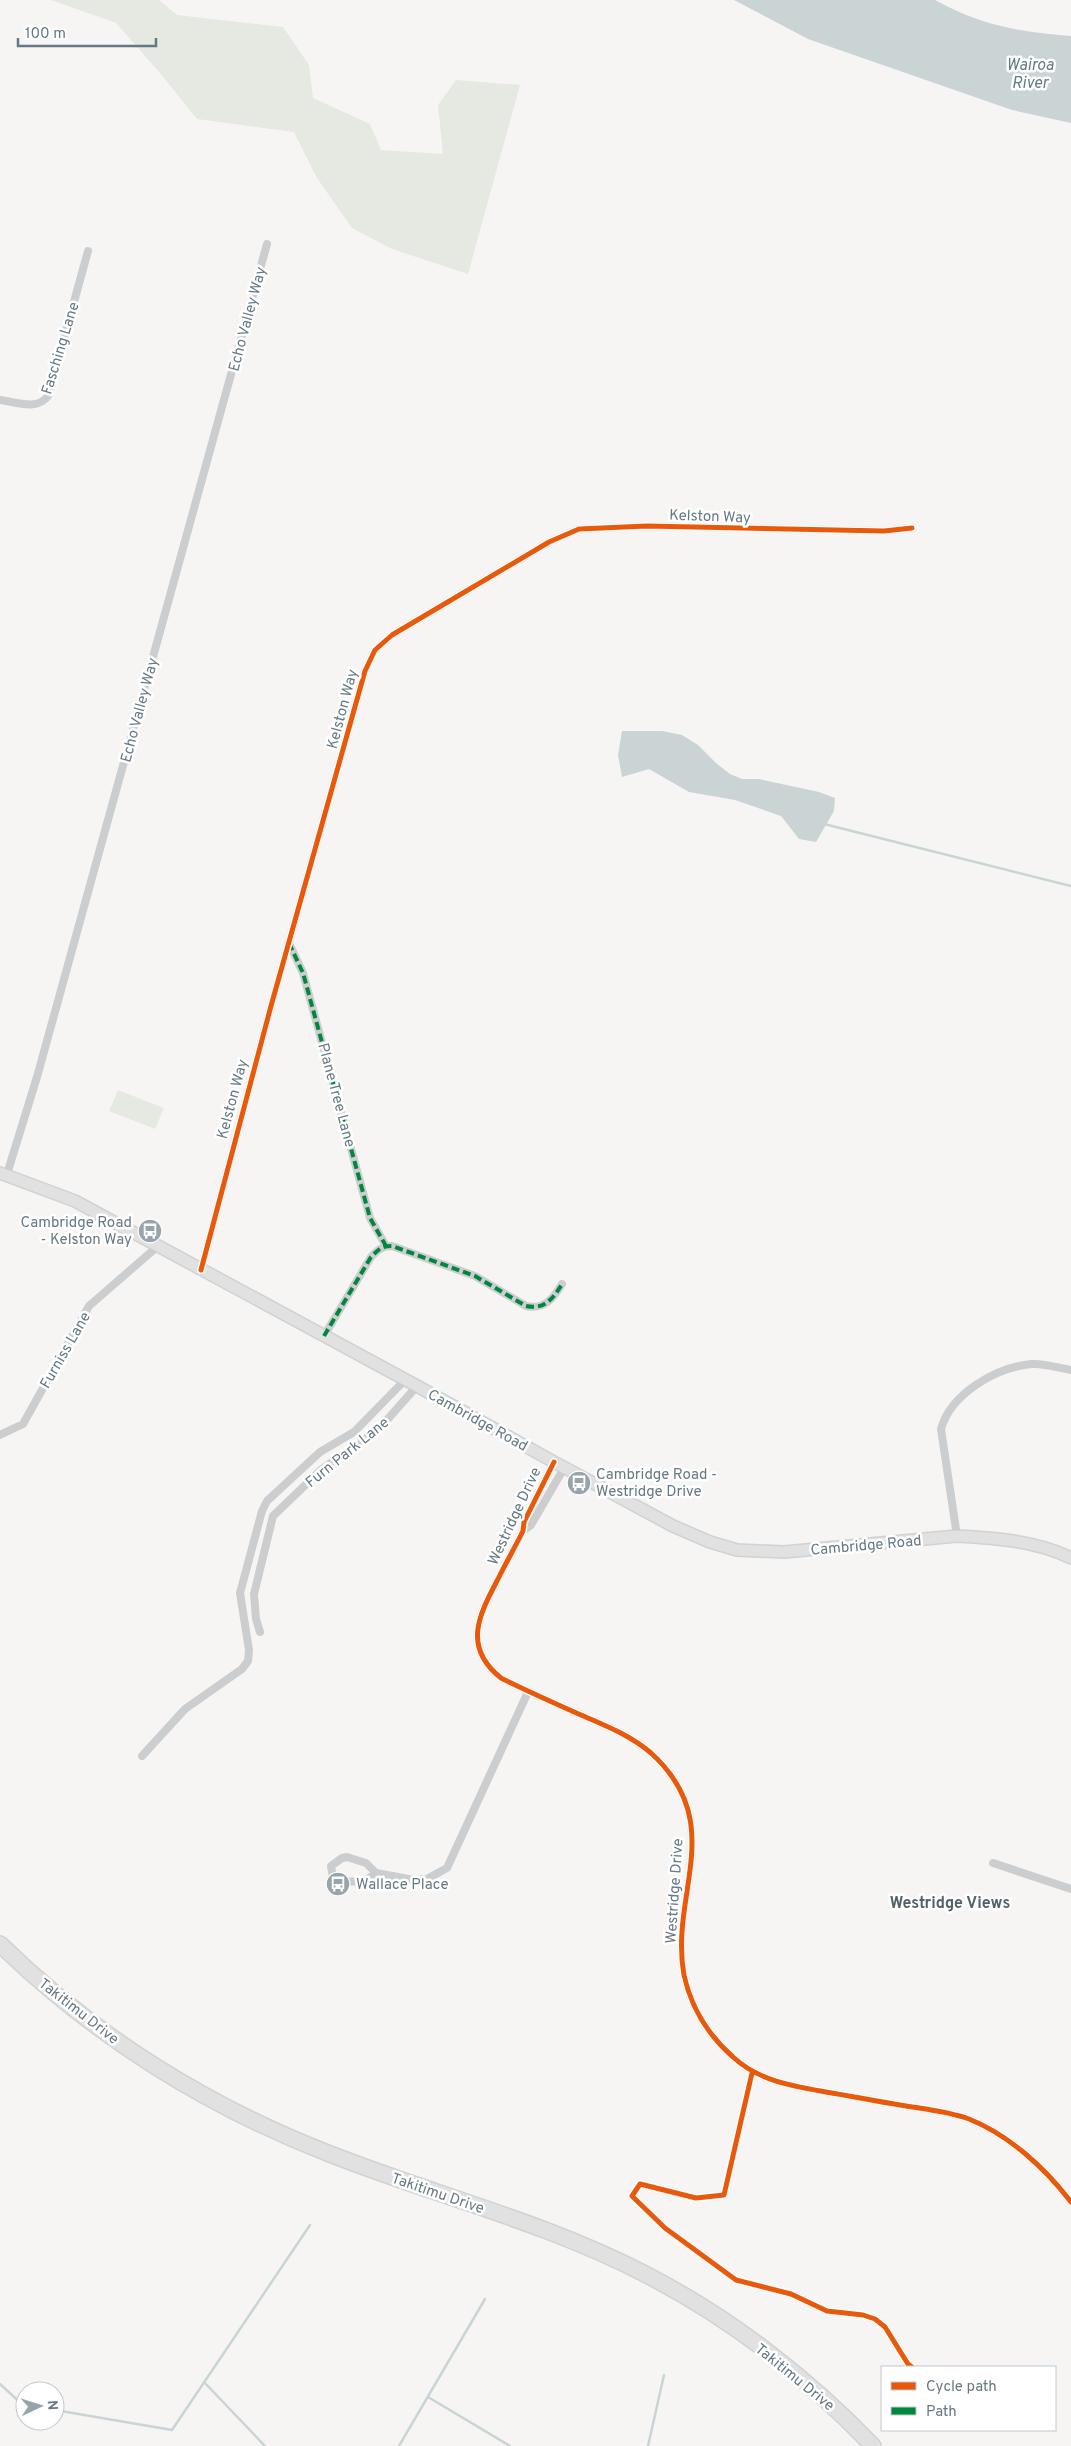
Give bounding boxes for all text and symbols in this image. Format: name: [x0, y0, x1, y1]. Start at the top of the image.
scale bar: [18, 15, 155, 47]
text: 100 m: [25, 25, 66, 44]
water label: Wairoa River: [1006, 56, 1054, 94]
street label: Echo Valley Way: [225, 265, 272, 374]
street label: Fasching Lane: [38, 300, 84, 397]
street label: Kelston Way: [669, 507, 751, 528]
street label: Echo Valley Way: [117, 656, 164, 765]
street label: Kelston Way: [324, 667, 363, 751]
street label: Plane Tree Lane: [313, 1041, 359, 1150]
street label: Kelston Way: [214, 1057, 253, 1141]
place label: Cambridge Road - Kelston Way: [20, 1214, 132, 1250]
bus stop icon: Cambridge Road - Kelston Way: [137, 1218, 163, 1244]
street label: Furniss Lane: [37, 1309, 96, 1392]
street label: Cambridge Road: [424, 1386, 531, 1457]
street label: Furn Park Lane: [302, 1414, 394, 1493]
street label: Westridge Drive: [484, 1465, 546, 1569]
place label: Cambridge Road - Westridge Drive: [596, 1466, 717, 1502]
bus stop icon: Cambridge Road - Westridge Drive: [566, 1470, 592, 1496]
street label: Cambridge Road: [810, 1532, 923, 1561]
street label: Westridge Drive: [662, 1838, 689, 1944]
bus stop icon: Wallace Place: [325, 1871, 351, 1897]
place label: Wallace Place: [356, 1876, 449, 1895]
district label: Westridge Views: [890, 1894, 1010, 1914]
street label: Takitimu Drive: [34, 1975, 122, 2049]
street label: Takitimu Drive: [389, 2170, 486, 2219]
street label: Takitimu Drive: [750, 2340, 838, 2416]
legend: [881, 2366, 1056, 2431]
text: Cycle path: [926, 2378, 997, 2397]
north arrow: [15, 2381, 65, 2431]
text: N: [43, 2400, 60, 2411]
text: Path: [926, 2403, 957, 2422]

